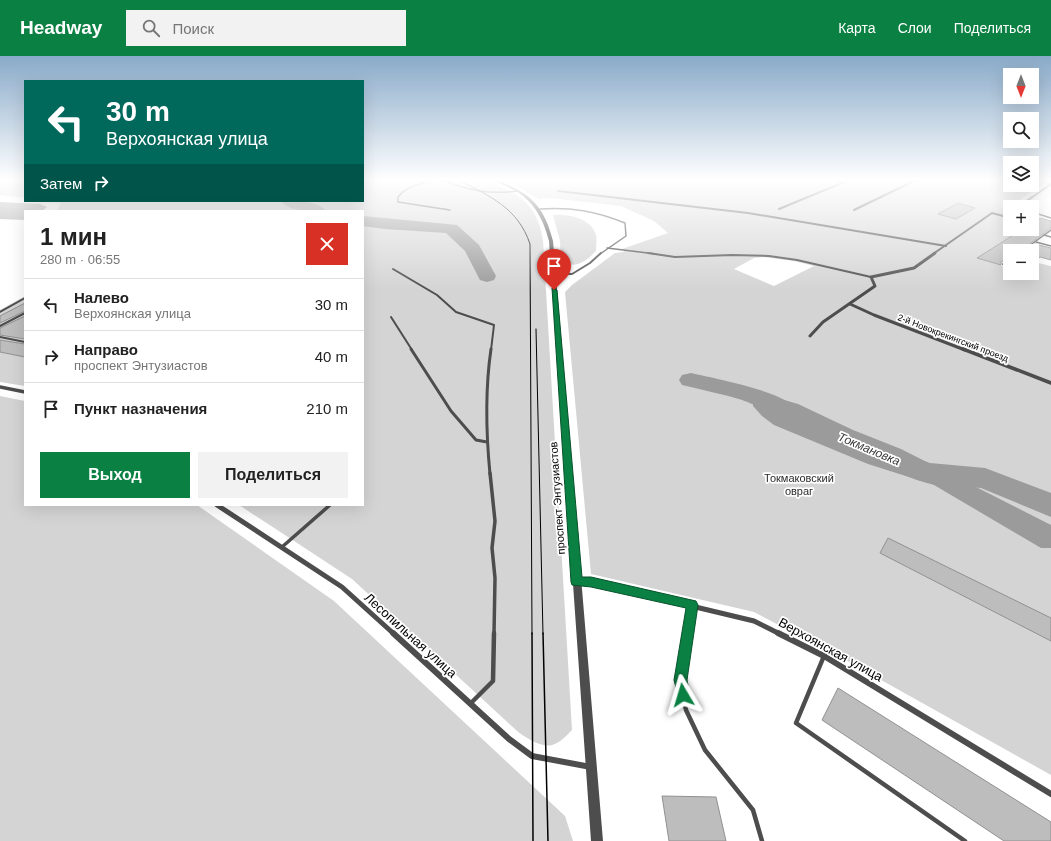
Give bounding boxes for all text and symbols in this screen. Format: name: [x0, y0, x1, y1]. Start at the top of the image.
search box: [126, 10, 406, 46]
text: Headway: [20, 17, 102, 38]
icon: search: [140, 17, 162, 39]
text: Поиск: [172, 20, 214, 37]
text: Карта: [838, 20, 876, 36]
text: Слои: [898, 20, 932, 36]
text: Поделиться: [954, 20, 1031, 36]
north arrow: [1003, 68, 1039, 104]
map controls: [1003, 68, 1039, 280]
icon: left: [40, 96, 92, 148]
text: 30 m: [106, 96, 170, 127]
button: search: [1003, 112, 1039, 148]
text: Верхоянская улица: [106, 129, 268, 149]
button: layers: [1003, 156, 1039, 192]
icon: right: [90, 172, 112, 194]
text: Затем: [40, 175, 82, 192]
button: +: [1003, 200, 1039, 236]
text: 1 мин: [40, 223, 107, 250]
button: close: [306, 223, 348, 265]
button: −: [1003, 244, 1039, 280]
pin: [537, 249, 571, 290]
text: 280 m · 06:55: [40, 252, 120, 267]
icon: arrive: [543, 255, 565, 277]
text: Налево: [74, 289, 129, 306]
icon: left: [40, 294, 62, 316]
text: 30 m: [315, 296, 348, 313]
text: Верхоянская улица: [74, 306, 191, 321]
street label: 2-й Новокрекингский проезд: [896, 312, 1010, 364]
text: Направо: [74, 341, 138, 358]
icon: right: [40, 346, 62, 368]
text: 40 m: [315, 348, 348, 365]
text: проспект Энтузиастов: [74, 358, 208, 373]
icon: arrive: [40, 398, 62, 420]
text: Пункт назначения: [74, 400, 207, 417]
text: 210 m: [306, 400, 348, 417]
water label: Токмановка: [836, 430, 902, 468]
street label: проспект Энтузиастов: [547, 441, 567, 555]
button: Выход: [40, 452, 190, 498]
button: Поделиться: [198, 452, 348, 498]
park label: Токмаковский овраг: [764, 472, 834, 497]
street label: Лесопильная улица: [361, 590, 461, 681]
street label: Верхоянская улица: [776, 615, 886, 685]
position arrow: [662, 674, 704, 716]

